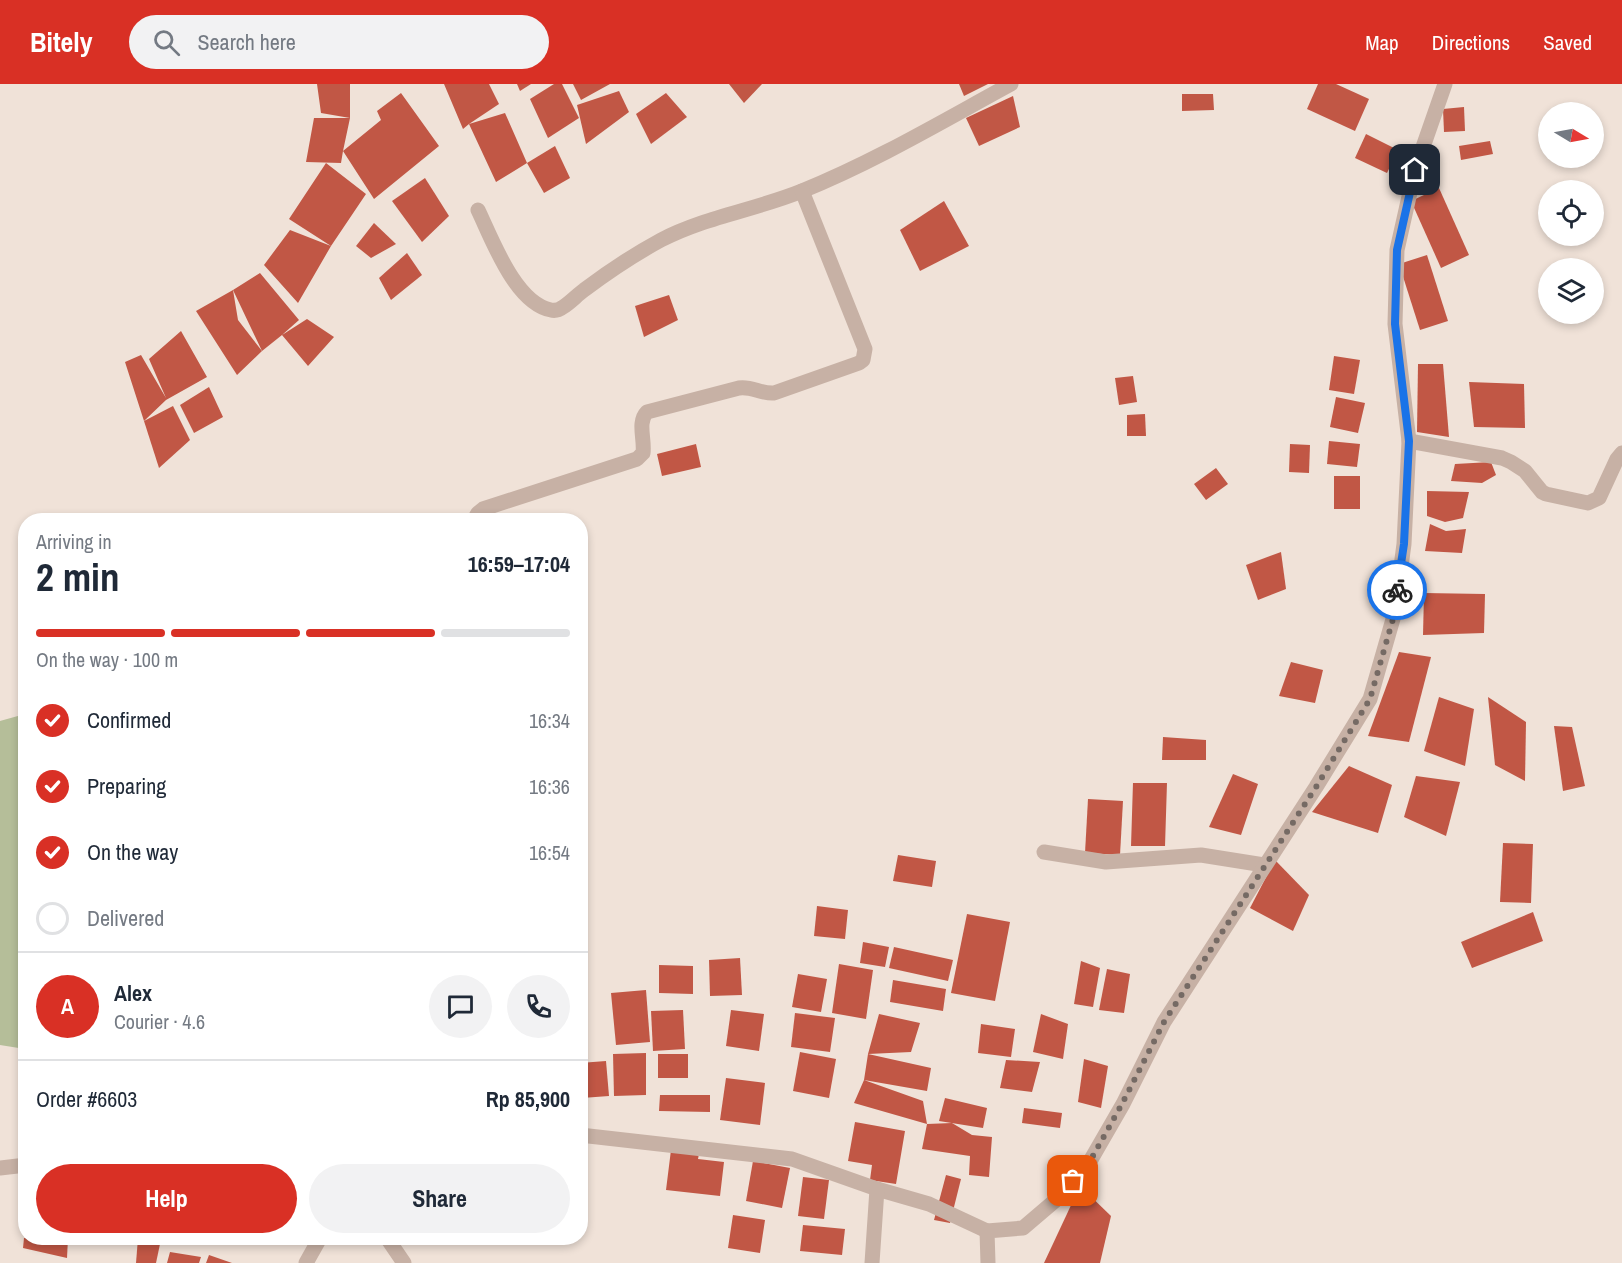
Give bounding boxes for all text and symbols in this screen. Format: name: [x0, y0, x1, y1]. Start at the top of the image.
search box: [129, 15, 549, 69]
text: Bitely: [30, 23, 93, 61]
icon: search: [150, 26, 183, 59]
text: Search here: [198, 27, 296, 57]
text: Map: [1365, 28, 1399, 57]
text: Directions: [1432, 28, 1510, 57]
text: Saved: [1543, 28, 1592, 57]
north arrow: [1538, 102, 1604, 168]
map controls: [1538, 102, 1604, 324]
pin: [1389, 144, 1440, 195]
icon: home: [1398, 153, 1431, 186]
button: locate: [1538, 180, 1604, 246]
button: layers: [1538, 258, 1604, 324]
text: Arriving in: [36, 528, 112, 555]
text: 16:59–17:04: [468, 549, 570, 579]
text: 2 min: [36, 551, 120, 603]
courier: [1367, 560, 1427, 620]
icon: bike: [1381, 574, 1414, 607]
text: On the way · 100 m: [36, 646, 178, 673]
icon: check: [36, 704, 69, 737]
text: Confirmed: [87, 705, 171, 735]
text: 16:34: [529, 707, 570, 734]
icon: check: [36, 770, 69, 803]
text: Preparing: [87, 771, 166, 801]
text: 16:36: [529, 773, 570, 800]
icon: check: [36, 836, 69, 869]
text: On the way: [87, 837, 178, 867]
text: 16:54: [529, 839, 570, 866]
text: Delivered: [87, 903, 164, 933]
button: chat: [429, 975, 492, 1038]
button: phone: [507, 975, 570, 1038]
text: Alex: [114, 978, 152, 1008]
text: A: [61, 991, 74, 1021]
text: Courier · 4.6: [114, 1008, 205, 1035]
text: Order #6603: [36, 1084, 137, 1114]
text: Rp 85,900: [486, 1084, 570, 1114]
pin: [1047, 1155, 1098, 1206]
button: Help: [36, 1164, 297, 1233]
button: Share: [309, 1164, 570, 1233]
icon: bag: [1056, 1164, 1089, 1197]

